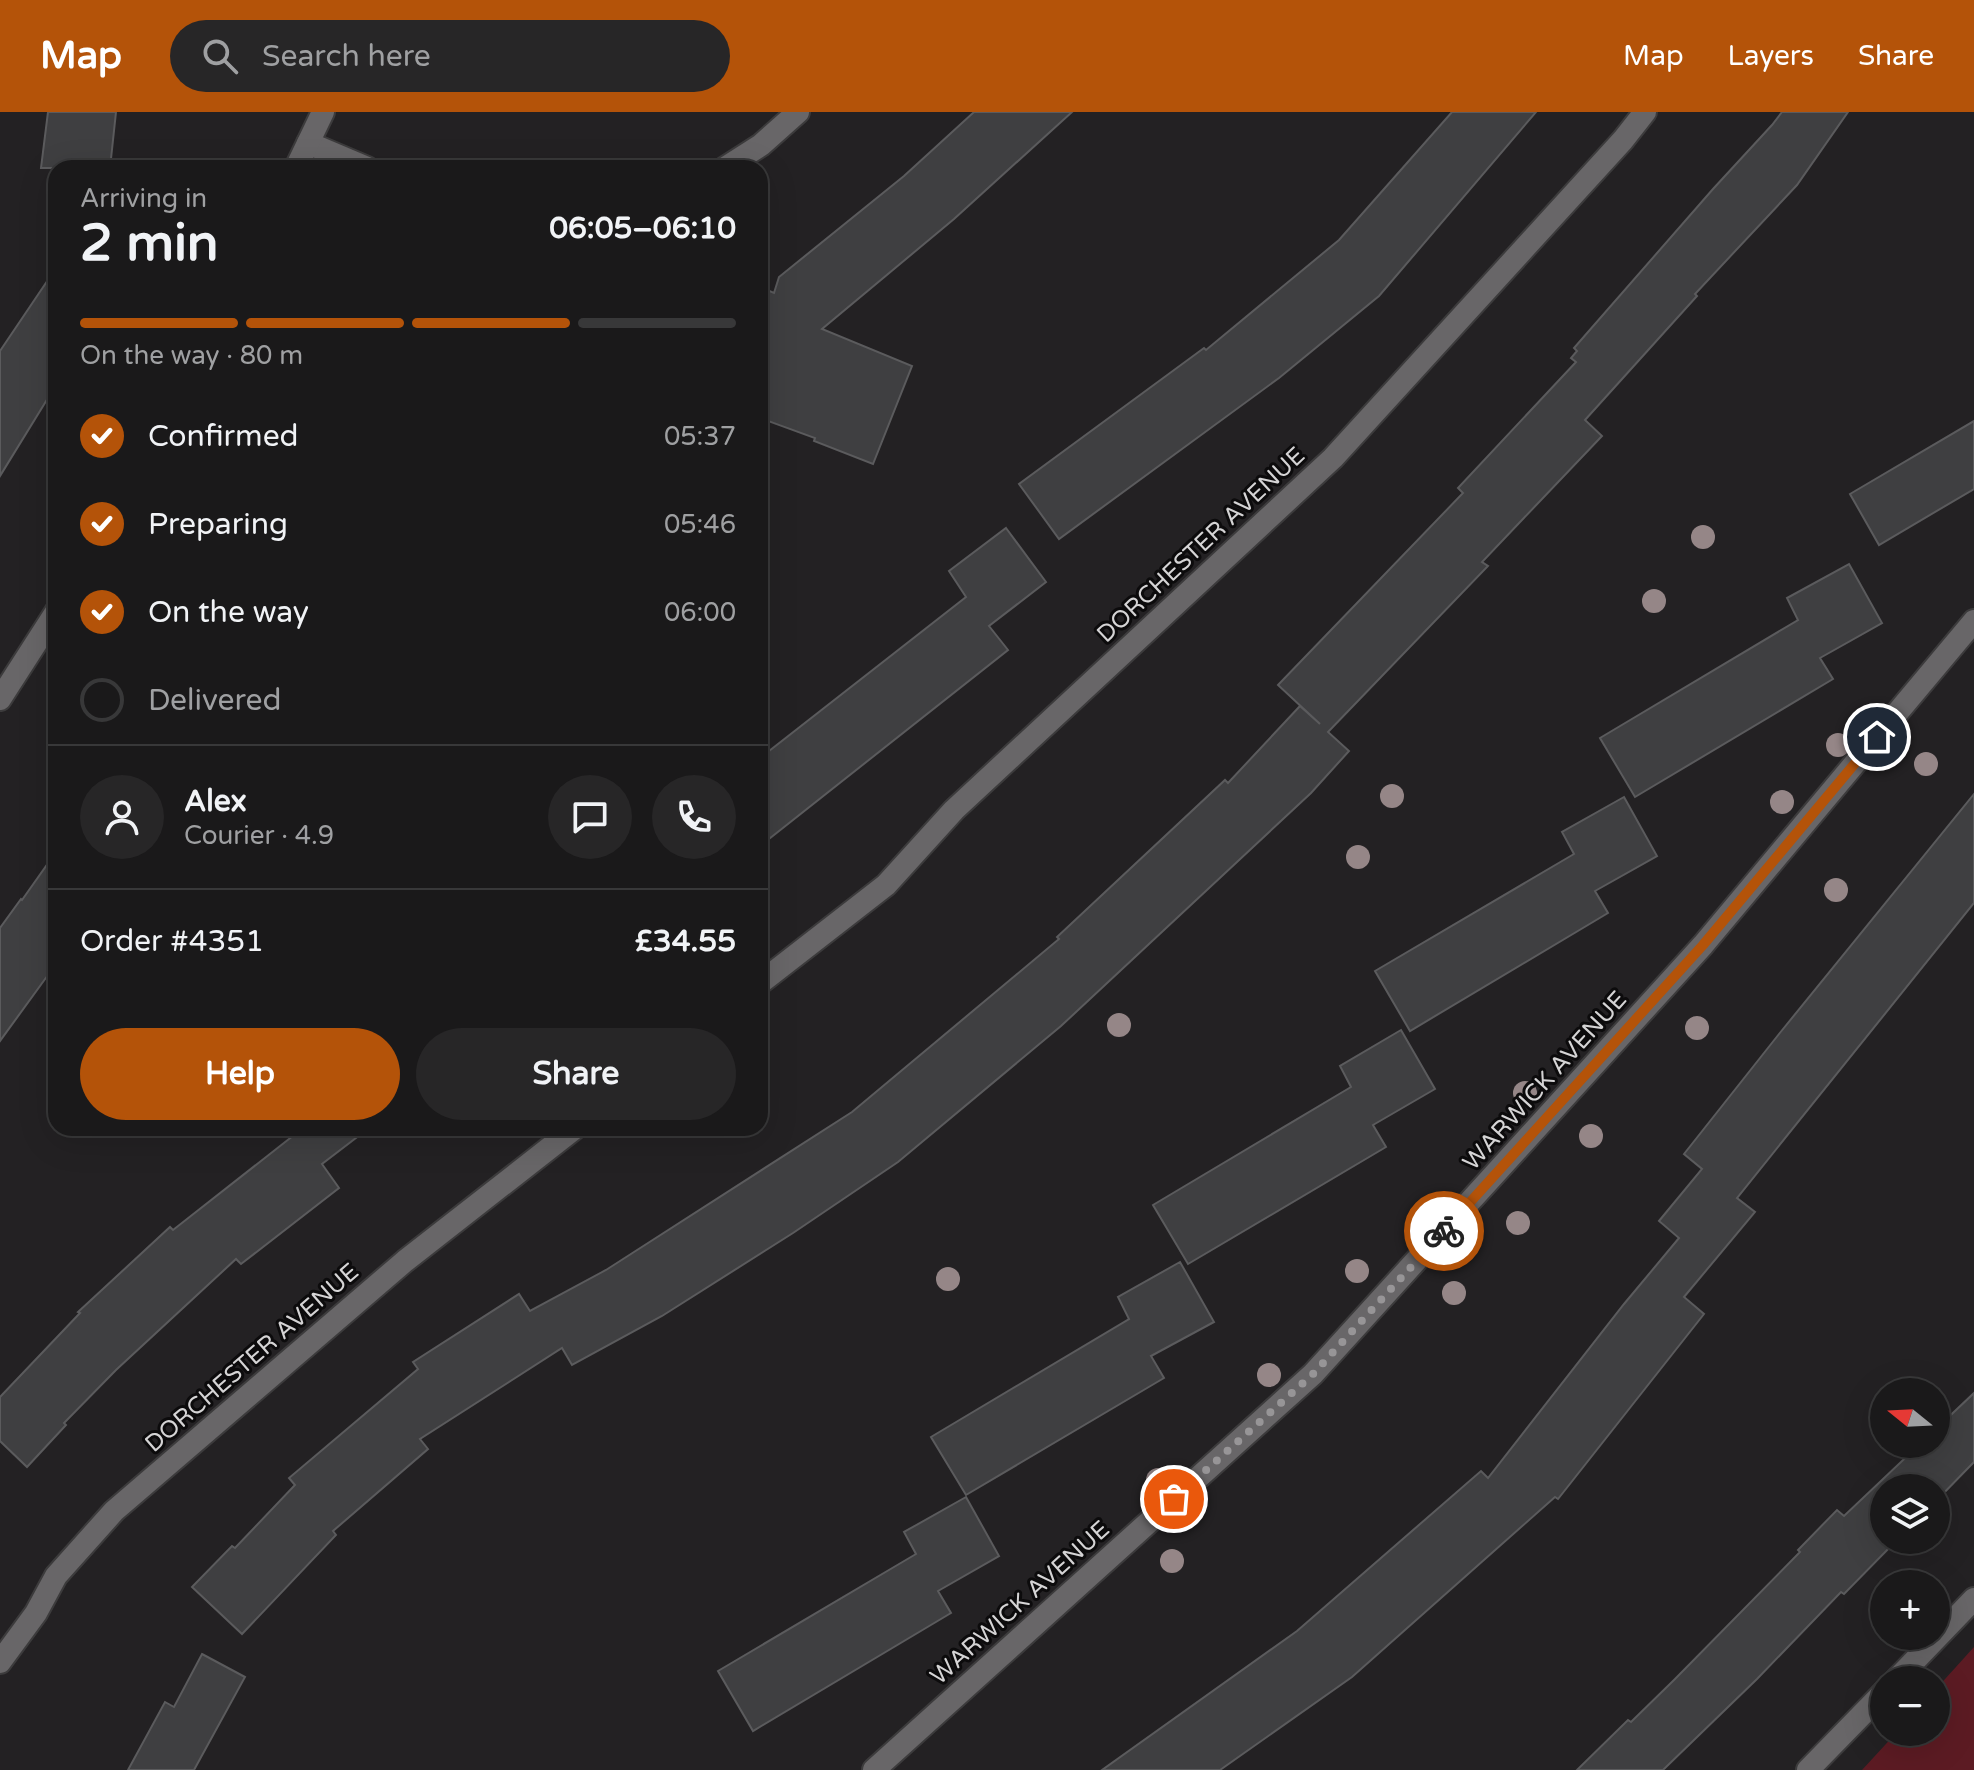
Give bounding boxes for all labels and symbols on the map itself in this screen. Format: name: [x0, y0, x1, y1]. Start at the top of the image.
street label: DORCHESTER AVENUE: [1091, 441, 1311, 649]
pin: [1843, 703, 1911, 771]
street label: WARWICK AVENUE: [1457, 985, 1633, 1177]
courier: [1404, 1191, 1484, 1271]
street label: DORCHESTER AVENUE: [139, 1257, 365, 1459]
north arrow: [1870, 1378, 1950, 1458]
pin: [1140, 1465, 1208, 1533]
street label: WARWICK AVENUE: [924, 1515, 1116, 1691]

